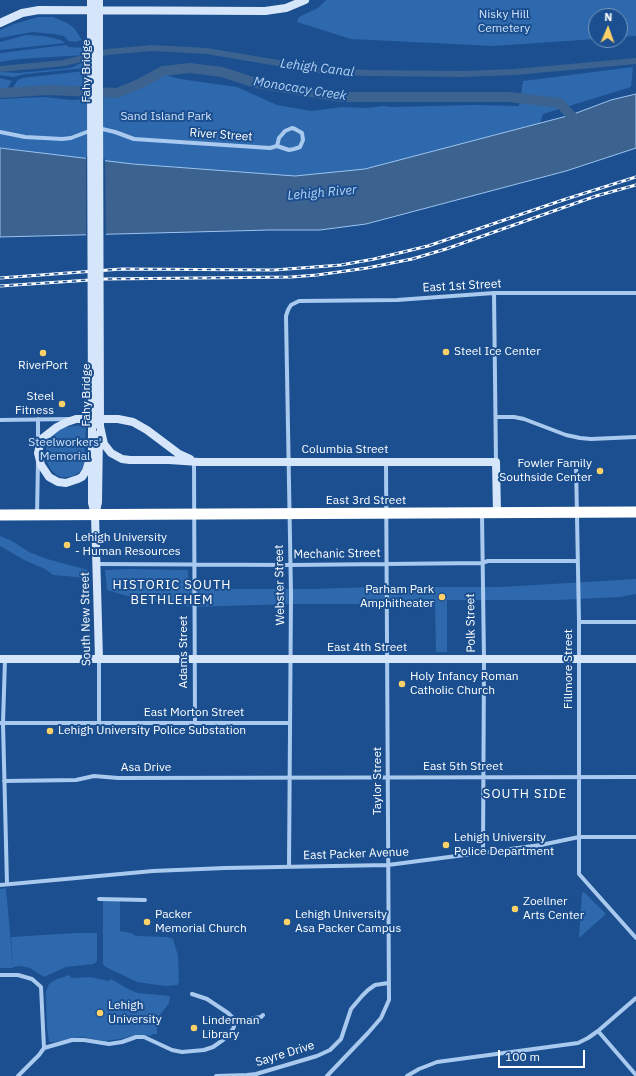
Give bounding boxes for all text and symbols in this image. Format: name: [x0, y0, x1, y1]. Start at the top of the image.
park label: Nisky Hill Cemetery: [478, 8, 530, 36]
north arrow: [588, 8, 628, 48]
text: N: [604, 10, 613, 24]
street label: Fahy Bridge: [80, 39, 94, 103]
water label: Lehigh Canal: [279, 56, 355, 80]
water label: Monocacy Creek: [252, 74, 348, 104]
park label: Sand Island Park: [120, 110, 212, 124]
street label: River Street: [189, 126, 253, 144]
water label: Lehigh River: [287, 182, 357, 204]
street label: East 1st Street: [422, 277, 502, 295]
place label: Steel Ice Center: [454, 345, 541, 359]
marker: Steel Ice Center: [441, 347, 451, 357]
marker: RiverPort: [38, 348, 48, 358]
place label: RiverPort: [18, 359, 68, 373]
street label: Fahy Bridge: [80, 363, 94, 427]
place label: Steel Fitness: [15, 390, 54, 418]
marker: Steel Fitness: [57, 399, 67, 409]
park label: Steelworkers' Memorial: [28, 436, 102, 464]
street label: Columbia Street: [302, 443, 388, 457]
place label: Fowler Family Southside Center: [499, 457, 592, 485]
marker: Fowler Family Southside Center: [595, 466, 605, 476]
street label: East 3rd Street: [326, 494, 406, 508]
place label: Lehigh University - Human Resources: [75, 531, 181, 559]
marker: Lehigh University - Human Resources: [62, 540, 72, 550]
street label: Webster Street: [272, 545, 288, 625]
street label: Mechanic Street: [293, 546, 381, 562]
street label: South New Street: [78, 572, 94, 666]
district label: HISTORIC SOUTH BETHLEHEM: [112, 577, 232, 608]
place label: Parham Park Amphitheater: [360, 583, 434, 611]
marker: Parham Park Amphitheater: [437, 592, 447, 602]
street label: Polk Street: [463, 593, 479, 653]
street label: Adams Street: [177, 615, 191, 689]
street label: Fillmore Street: [562, 629, 576, 709]
street label: East 4th Street: [327, 641, 407, 655]
place label: Holy Infancy Roman Catholic Church: [410, 670, 519, 698]
marker: Holy Infancy Roman Catholic Church: [397, 679, 407, 689]
street label: East Morton Street: [144, 706, 244, 720]
place label: Lehigh University Police Substation: [58, 724, 246, 738]
marker: Lehigh University Police Substation: [45, 726, 55, 736]
street label: Taylor Street: [371, 747, 385, 815]
street label: East 5th Street: [423, 760, 503, 774]
street label: Asa Drive: [121, 761, 171, 775]
district label: SOUTH SIDE: [483, 786, 567, 802]
place label: Lehigh University Police Department: [454, 831, 554, 859]
marker: Lehigh University Police Department: [441, 840, 451, 850]
street label: East Packer Avenue: [303, 845, 409, 863]
place label: Zoellner Arts Center: [523, 895, 584, 923]
marker: Zoellner Arts Center: [510, 904, 520, 914]
place label: Packer Memorial Church: [155, 908, 247, 936]
place label: Lehigh University Asa Packer Campus: [295, 908, 401, 936]
marker: Packer Memorial Church: [142, 917, 152, 927]
marker: Lehigh University Asa Packer Campus: [282, 917, 292, 927]
place label: Lehigh University: [108, 999, 162, 1027]
marker: Lehigh University: [95, 1008, 105, 1018]
place label: Linderman Library: [202, 1014, 259, 1042]
marker: Linderman Library: [189, 1023, 199, 1033]
street label: Sayre Drive: [254, 1038, 316, 1070]
scale bar: [500, 1042, 587, 1068]
text: 100 m: [505, 1049, 540, 1064]

